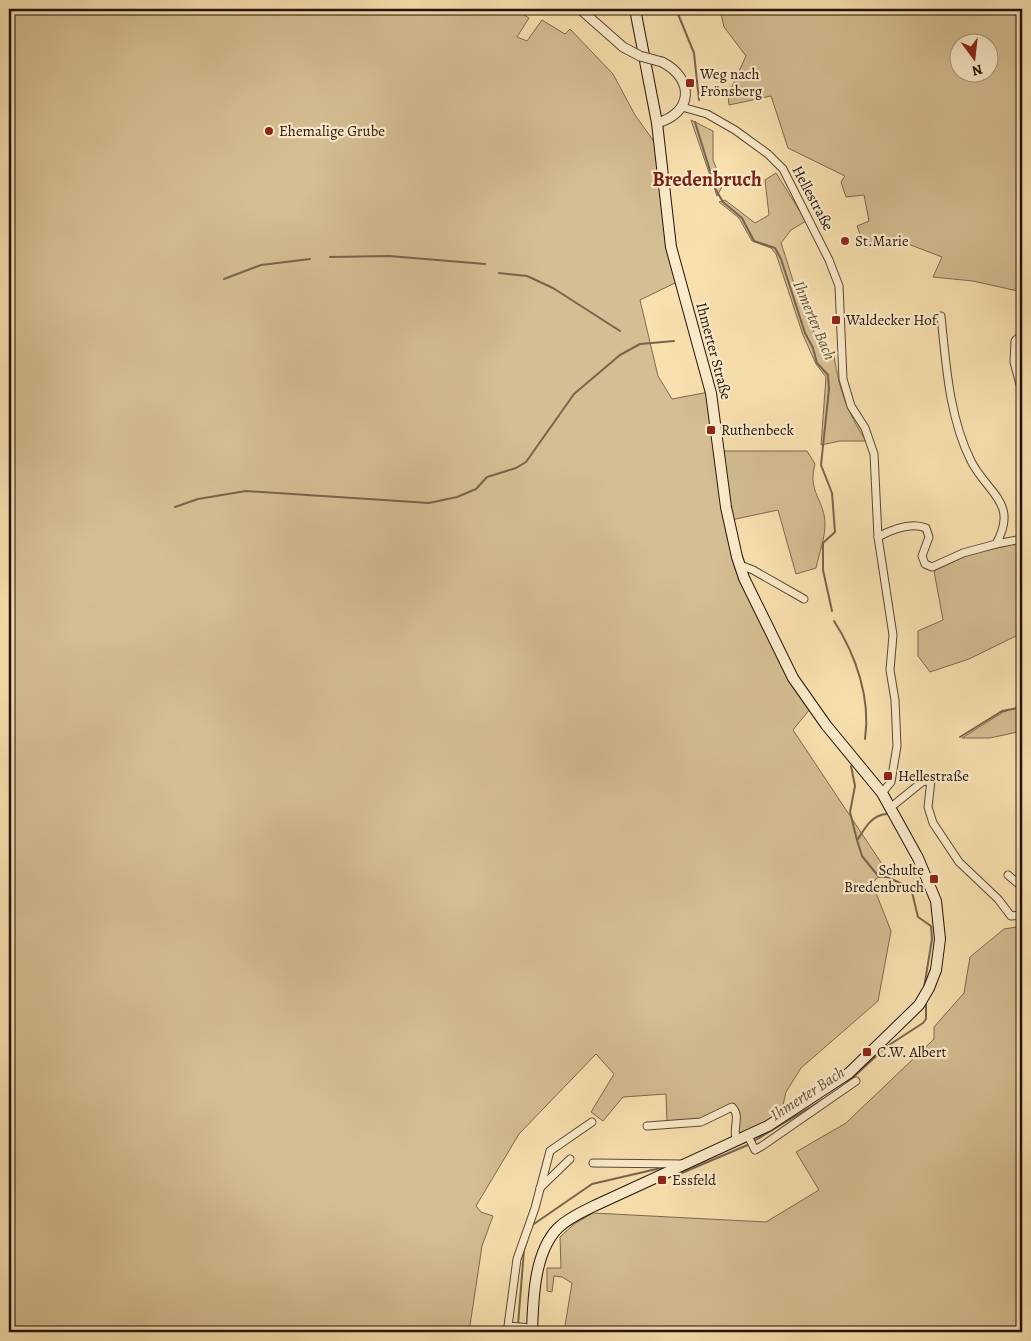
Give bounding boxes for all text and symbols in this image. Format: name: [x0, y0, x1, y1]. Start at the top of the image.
north arrow: [948, 32, 998, 82]
text: N: [970, 60, 985, 81]
place label: Weg nach Frönsberg: [699, 64, 763, 101]
marker: Weg nach Frönsberg: [684, 77, 696, 89]
place label: Ehemalige Grube: [279, 121, 385, 141]
marker: Ehemalige Grube: [263, 125, 275, 137]
street label: Hellestraße: [788, 162, 839, 234]
district label: Bredenbruch: [652, 166, 762, 193]
place label: St.Marie: [855, 231, 909, 251]
marker: St.Marie: [839, 235, 851, 247]
water label: Ihmerter Bach: [787, 277, 841, 364]
street label: Ihmerter Straße: [691, 300, 737, 402]
place label: Waldecker Hof: [845, 310, 939, 330]
marker: Waldecker Hof: [830, 314, 842, 326]
place label: Ruthenbeck: [721, 420, 794, 440]
marker: Ruthenbeck: [705, 424, 717, 436]
place label: Hellestraße: [898, 766, 969, 786]
marker: Hellestraße: [882, 770, 894, 782]
place label: Schulte Bredenbruch: [844, 860, 924, 897]
marker: Schulte Bredenbruch: [928, 873, 940, 885]
place label: C.W. Albert: [877, 1042, 946, 1062]
marker: C.W. Albert: [861, 1046, 873, 1058]
water label: Ihmerter Bach: [766, 1062, 849, 1126]
place label: Essfeld: [672, 1170, 717, 1190]
marker: Essfeld: [656, 1174, 668, 1186]

